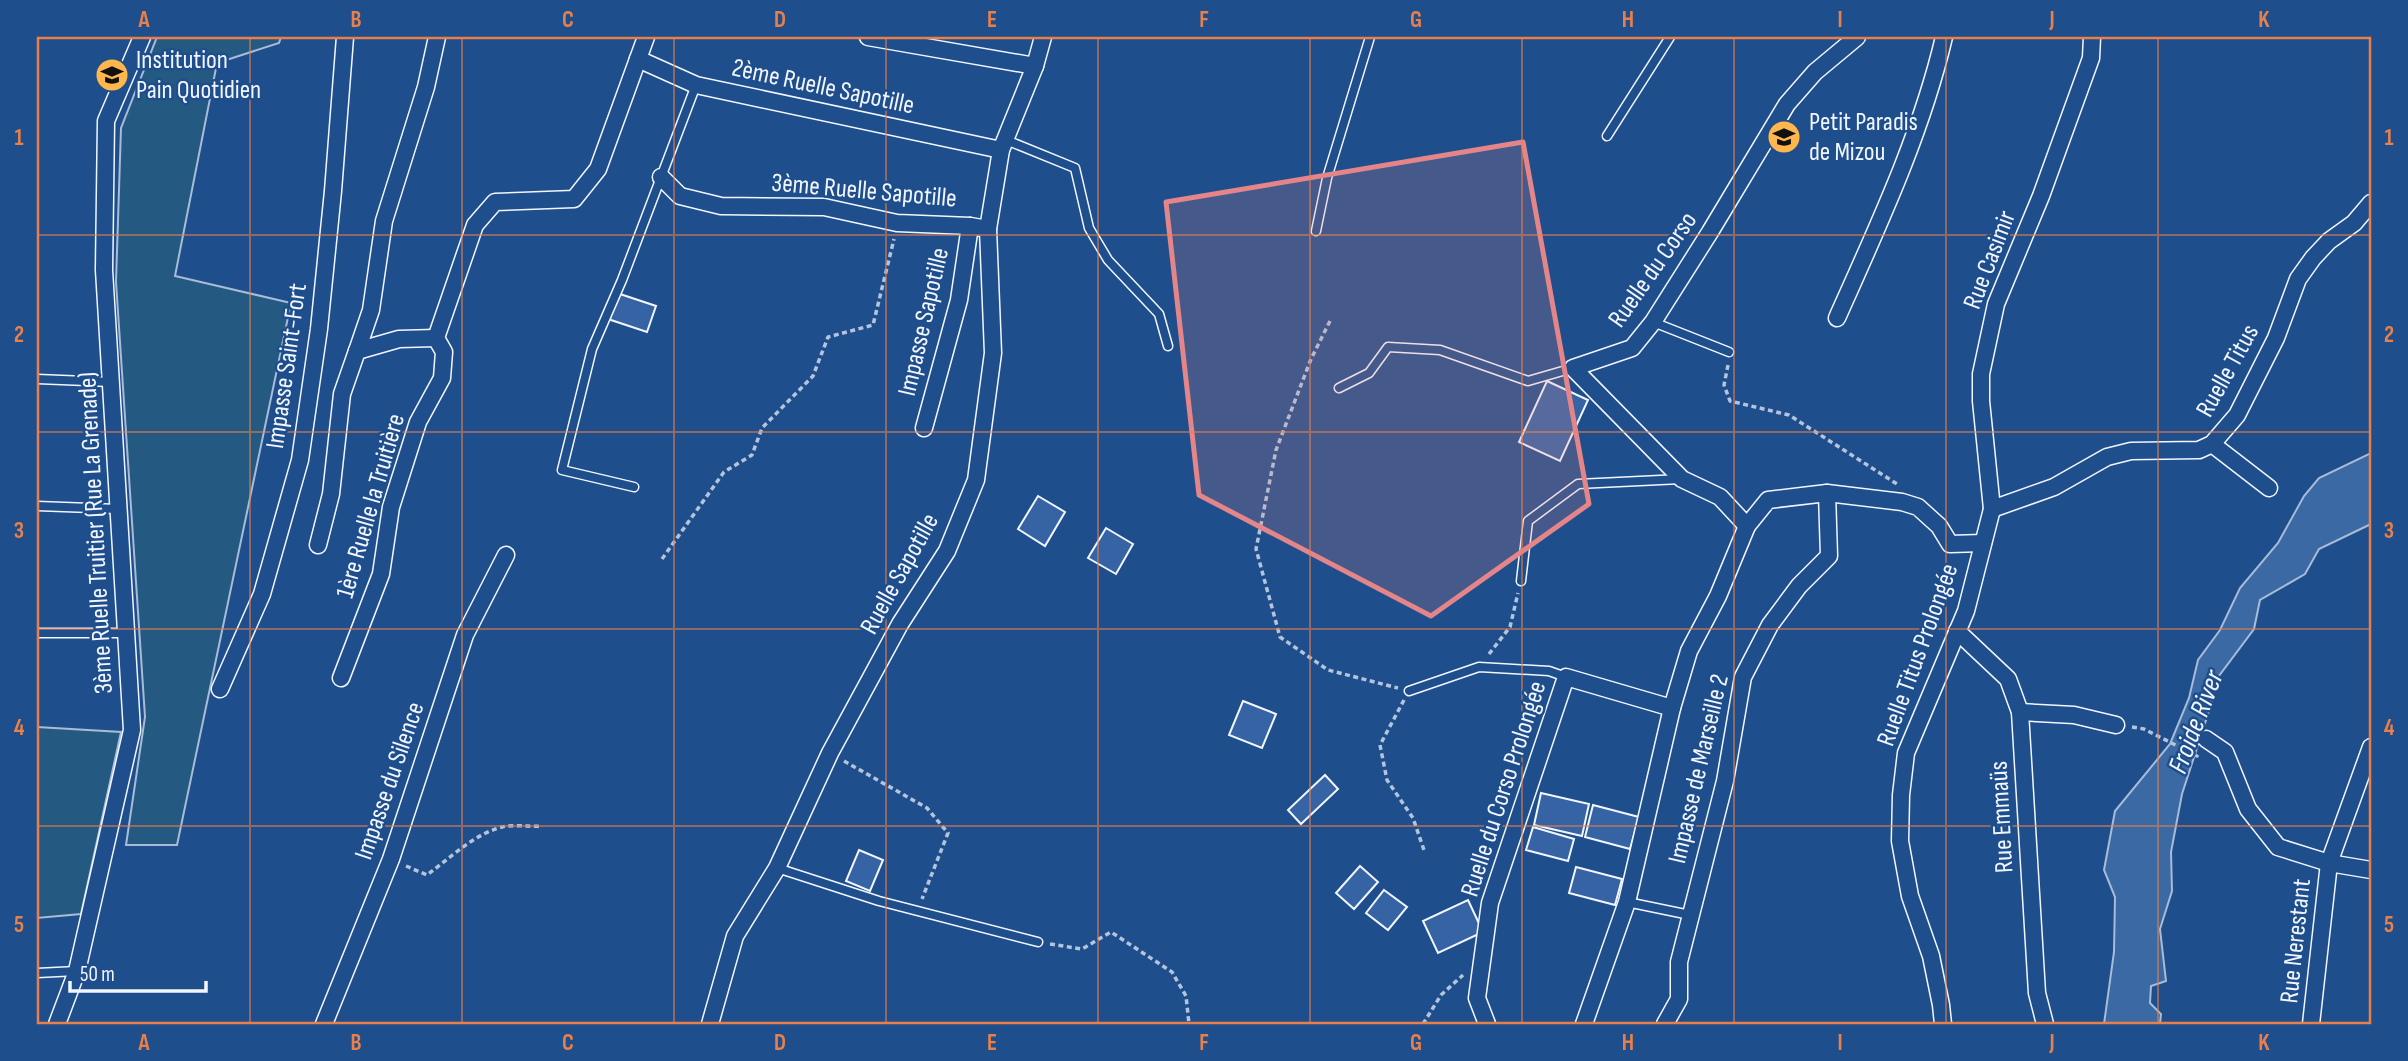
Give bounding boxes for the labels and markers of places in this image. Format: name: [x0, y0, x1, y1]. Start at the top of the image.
place label: Institution Pain Quotidien: [136, 45, 261, 106]
school or university icon: Institution Pain Quotidien: [93, 56, 131, 94]
place label: Petit Paradis de Mizou: [1809, 107, 1918, 168]
school or university icon: Petit Paradis de Mizou: [1765, 118, 1803, 156]

